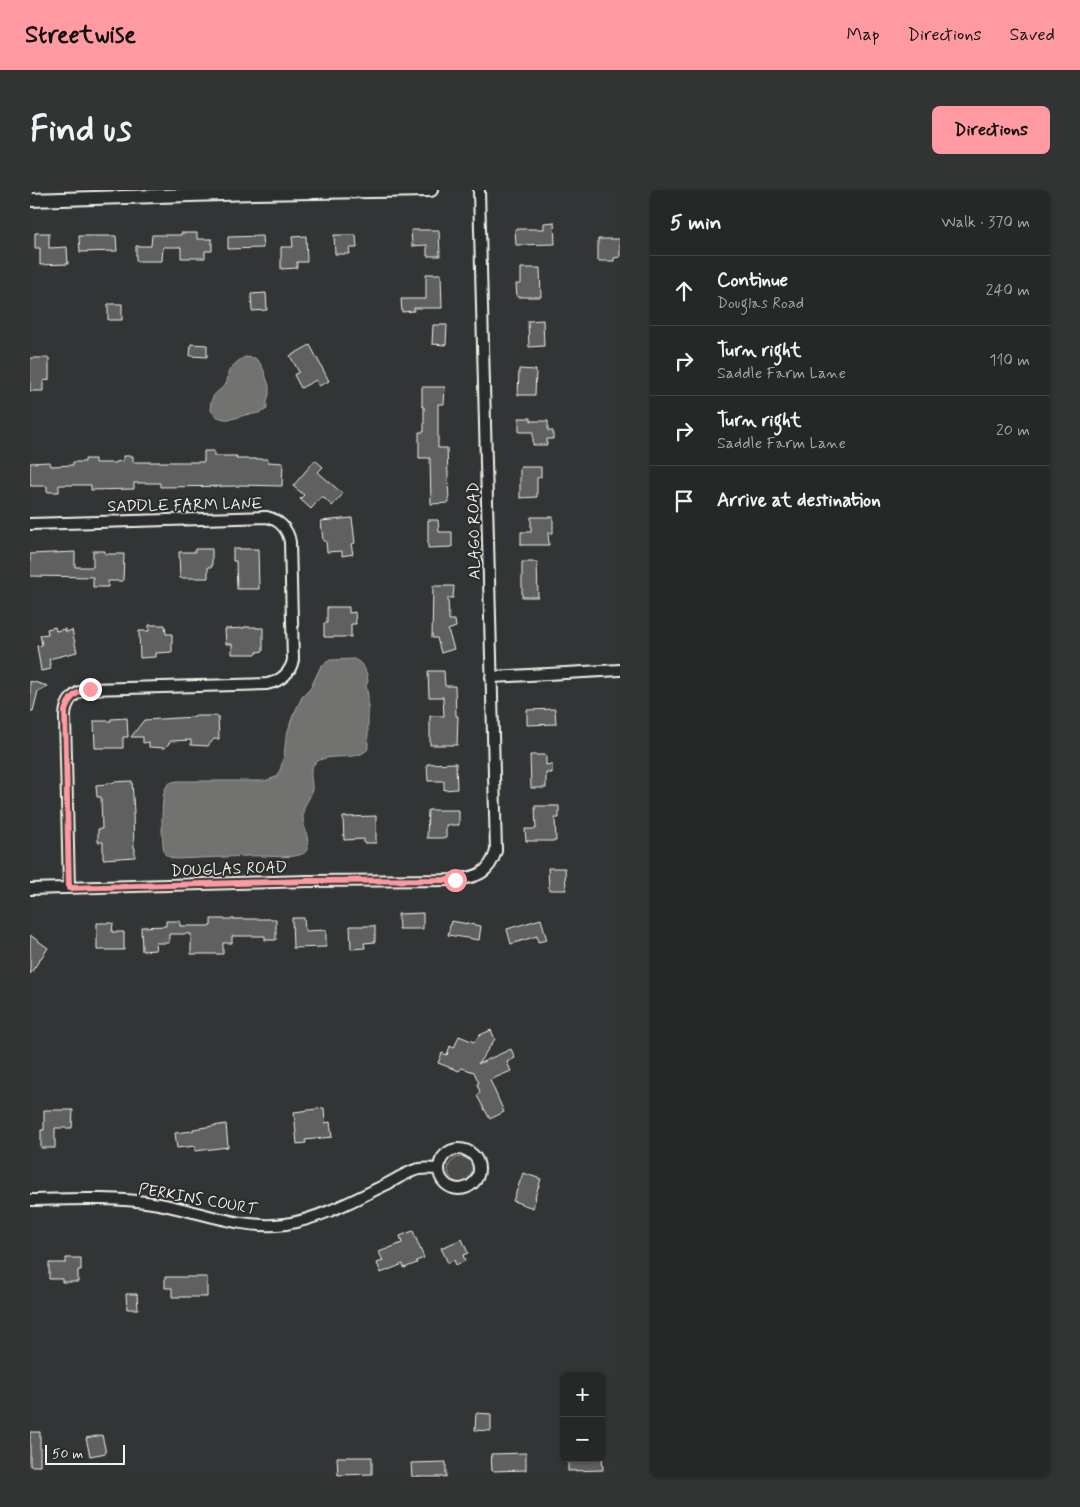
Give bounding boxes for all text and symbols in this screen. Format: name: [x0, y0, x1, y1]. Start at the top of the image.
text: Streetwise: [25, 20, 136, 51]
text: Map: [847, 23, 880, 47]
text: Directions: [908, 23, 982, 47]
text: Saved: [1010, 23, 1055, 47]
button: Directions: [932, 106, 1050, 154]
text: Find us: [30, 107, 132, 153]
text: 5 min: [670, 209, 722, 237]
text: Walk · 370 m: [941, 212, 1030, 233]
text: Continue: [717, 268, 788, 293]
icon: ahead: [670, 277, 698, 305]
text: 240 m: [986, 280, 1030, 301]
text: Douglas Road: [717, 293, 804, 314]
text: Turn right: [717, 338, 801, 363]
icon: right: [670, 347, 698, 375]
text: 110 m: [989, 350, 1030, 371]
text: Saddle Farm Lane: [717, 363, 846, 384]
text: Turn right: [717, 408, 801, 433]
icon: right: [670, 417, 698, 445]
text: 20 m: [996, 420, 1030, 441]
text: Saddle Farm Lane: [717, 433, 846, 454]
street label: ALAGO ROAD: [463, 482, 486, 580]
icon: arrive: [670, 487, 698, 515]
text: Arrive at destination: [717, 488, 881, 513]
street label: SADDLE FARM LANE: [107, 494, 263, 517]
route end: [79, 678, 102, 701]
street label: DOUGLAS ROAD: [170, 857, 288, 882]
route start: [444, 869, 467, 892]
street label: PERKINS COURT: [137, 1179, 260, 1220]
map controls: [560, 1372, 605, 1462]
button: +: [560, 1372, 605, 1417]
button: −: [560, 1417, 605, 1462]
scale bar: [45, 1442, 125, 1465]
text: 50 m: [52, 1445, 83, 1463]

